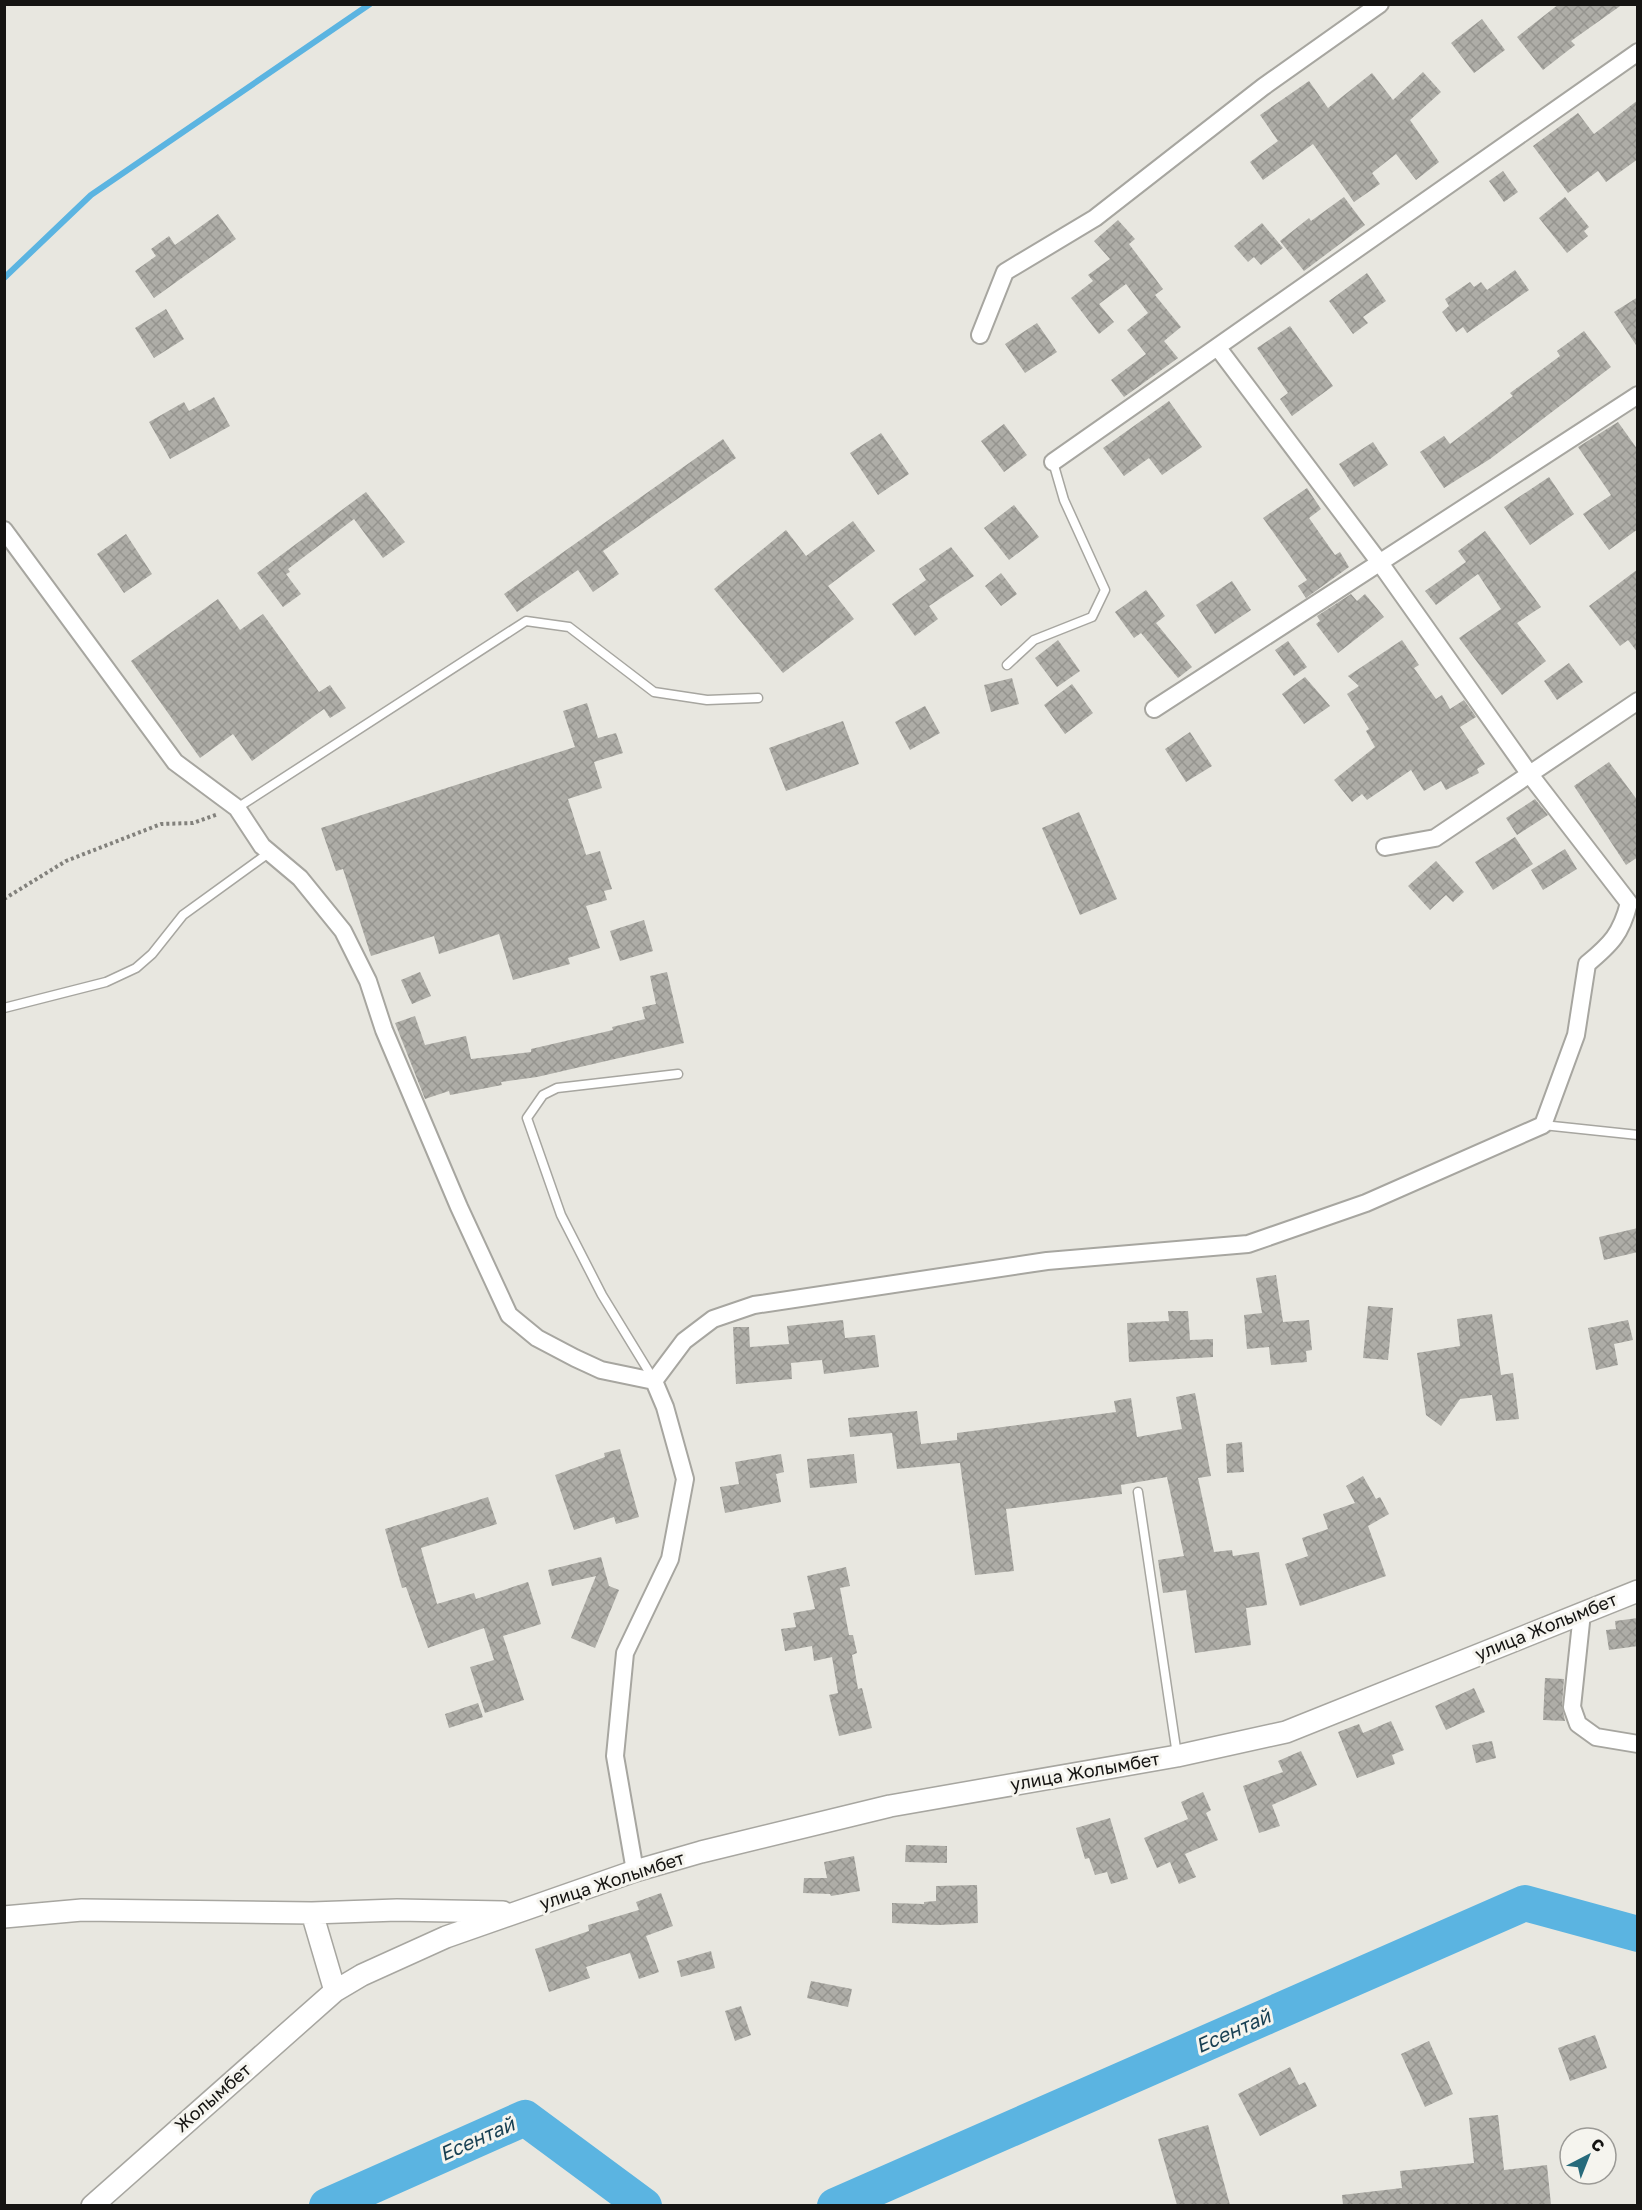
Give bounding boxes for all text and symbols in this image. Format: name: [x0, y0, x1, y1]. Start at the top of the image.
street label: улица Жолымбет: [1471, 1587, 1620, 1665]
street label: улица Жолымбет: [1008, 1747, 1161, 1795]
street label: улица Жолымбет: [536, 1846, 687, 1914]
water label: Есентай: [1191, 2002, 1275, 2057]
street label: Жолымбет: [170, 2058, 255, 2136]
water label: Есентай: [435, 2110, 519, 2165]
north arrow: [1558, 2126, 1618, 2186]
text: С: [1587, 2134, 1609, 2156]

